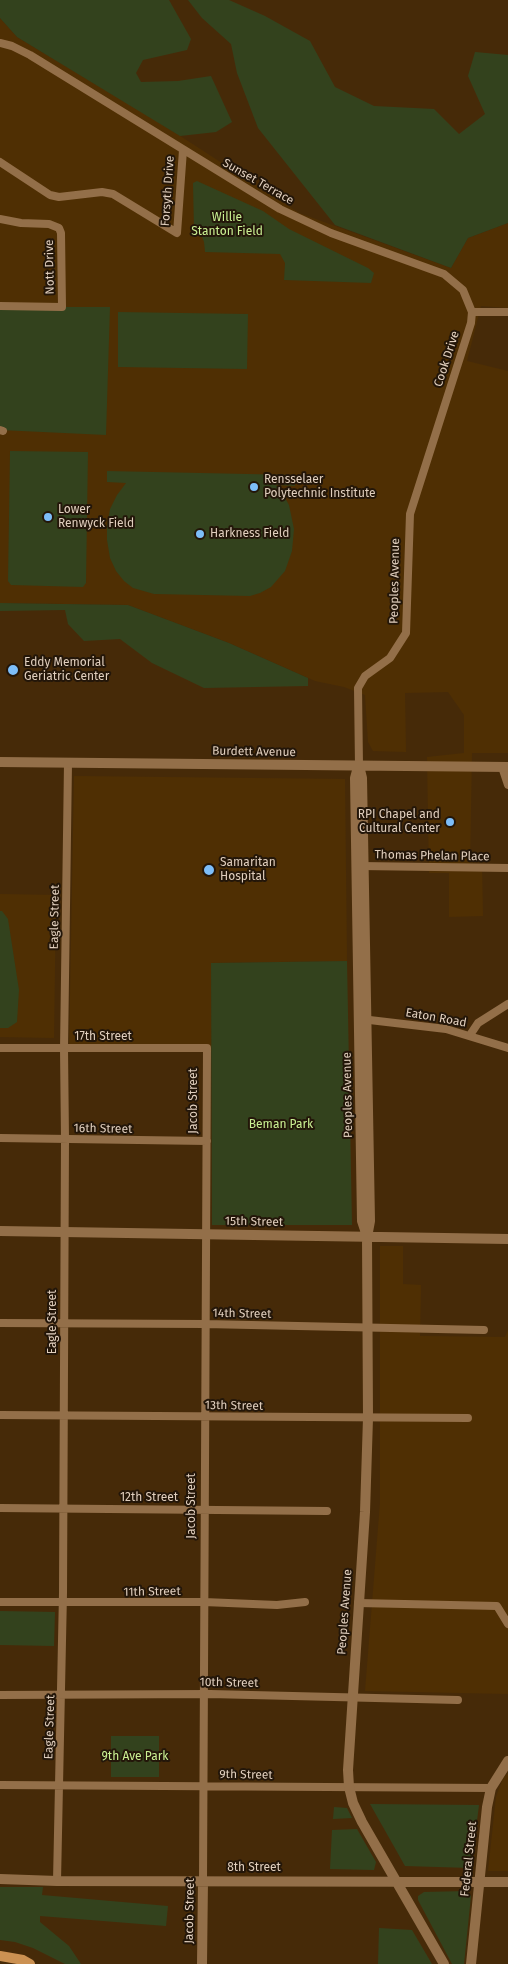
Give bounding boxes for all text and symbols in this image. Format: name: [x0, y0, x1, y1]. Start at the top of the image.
street label: Forsyth Drive: [158, 155, 178, 227]
street label: Sunset Terrace: [220, 156, 296, 208]
park label: Willie Stanton Field: [191, 211, 263, 239]
street label: Nott Drive: [42, 239, 58, 295]
street label: Cook Drive: [431, 329, 463, 389]
place label: Rensselaer Polytechnic Institute: [264, 473, 376, 501]
marker: Rensselaer Polytechnic Institute: [248, 481, 260, 493]
place label: Lower Renwyck Field: [58, 503, 134, 531]
marker: Lower Renwyck Field: [42, 511, 54, 523]
place label: Harkness Field: [210, 527, 289, 541]
marker: Harkness Field: [194, 528, 206, 540]
street label: Peoples Avenue: [387, 538, 403, 624]
place label: Eddy Memorial Geriatric Center: [24, 656, 109, 684]
marker: Eddy Memorial Geriatric Center: [6, 663, 20, 677]
street label: Burdett Avenue: [212, 744, 296, 760]
place label: RPI Chapel and Cultural Center: [358, 808, 440, 836]
marker: RPI Chapel and Cultural Center: [444, 816, 456, 828]
street label: Thomas Phelan Place: [374, 848, 490, 864]
place label: Samaritan Hospital: [220, 856, 276, 884]
marker: Samaritan Hospital: [202, 863, 216, 877]
street label: Eagle Street: [47, 885, 63, 949]
street label: Eaton Road: [404, 1006, 468, 1030]
street label: 17th Street: [74, 1030, 132, 1044]
street label: Peoples Avenue: [340, 1052, 356, 1138]
street label: Jacob Street: [187, 1068, 201, 1134]
park label: Beman Park: [249, 1118, 313, 1132]
street label: 16th Street: [74, 1121, 132, 1137]
street label: 15th Street: [225, 1214, 283, 1230]
street label: Eagle Street: [46, 1290, 60, 1354]
street label: 14th Street: [213, 1306, 271, 1322]
street label: 13th Street: [205, 1398, 263, 1414]
street label: Jacob Street: [185, 1473, 199, 1539]
street label: 12th Street: [120, 1491, 178, 1505]
street label: Peoples Avenue: [335, 1569, 355, 1655]
street label: 11th Street: [123, 1584, 181, 1600]
street label: 10th Street: [199, 1675, 259, 1691]
street label: Eagle Street: [42, 1694, 58, 1760]
park label: 9th Ave Park: [102, 1750, 168, 1764]
street label: 9th Street: [219, 1767, 273, 1783]
street label: Federal Street: [458, 1821, 480, 1897]
street label: 8th Street: [227, 1861, 281, 1875]
street label: Jacob Street: [182, 1878, 198, 1944]

